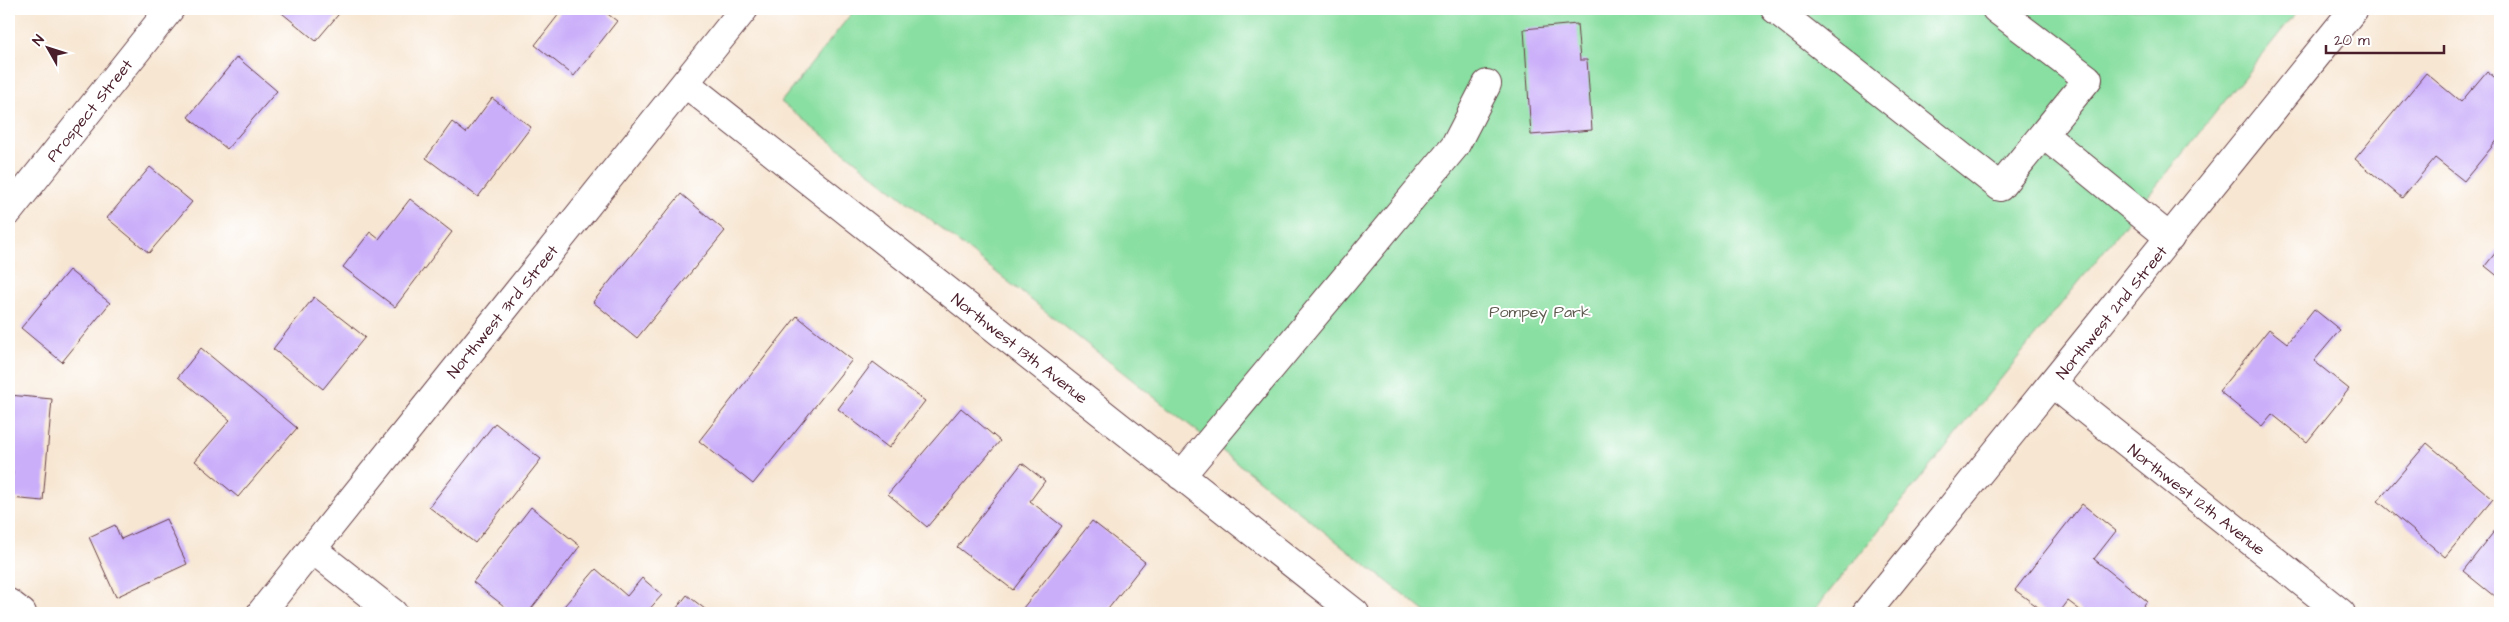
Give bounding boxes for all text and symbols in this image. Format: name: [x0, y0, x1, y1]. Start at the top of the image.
north arrow: [22, 22, 72, 72]
scale bar: [2326, 22, 2444, 54]
text: 20 m: [2334, 30, 2370, 51]
text: N: [28, 31, 49, 50]
street label: Prospect Street: [42, 54, 138, 167]
street label: Northwest 3rd Street: [442, 240, 564, 383]
street label: Northwest 2nd Street: [2051, 241, 2173, 384]
street label: Northwest 13th Avenue: [947, 288, 1093, 409]
park label: Pompey Park: [1489, 301, 1591, 324]
street label: Northwest 12th Avenue: [2123, 439, 2270, 561]

